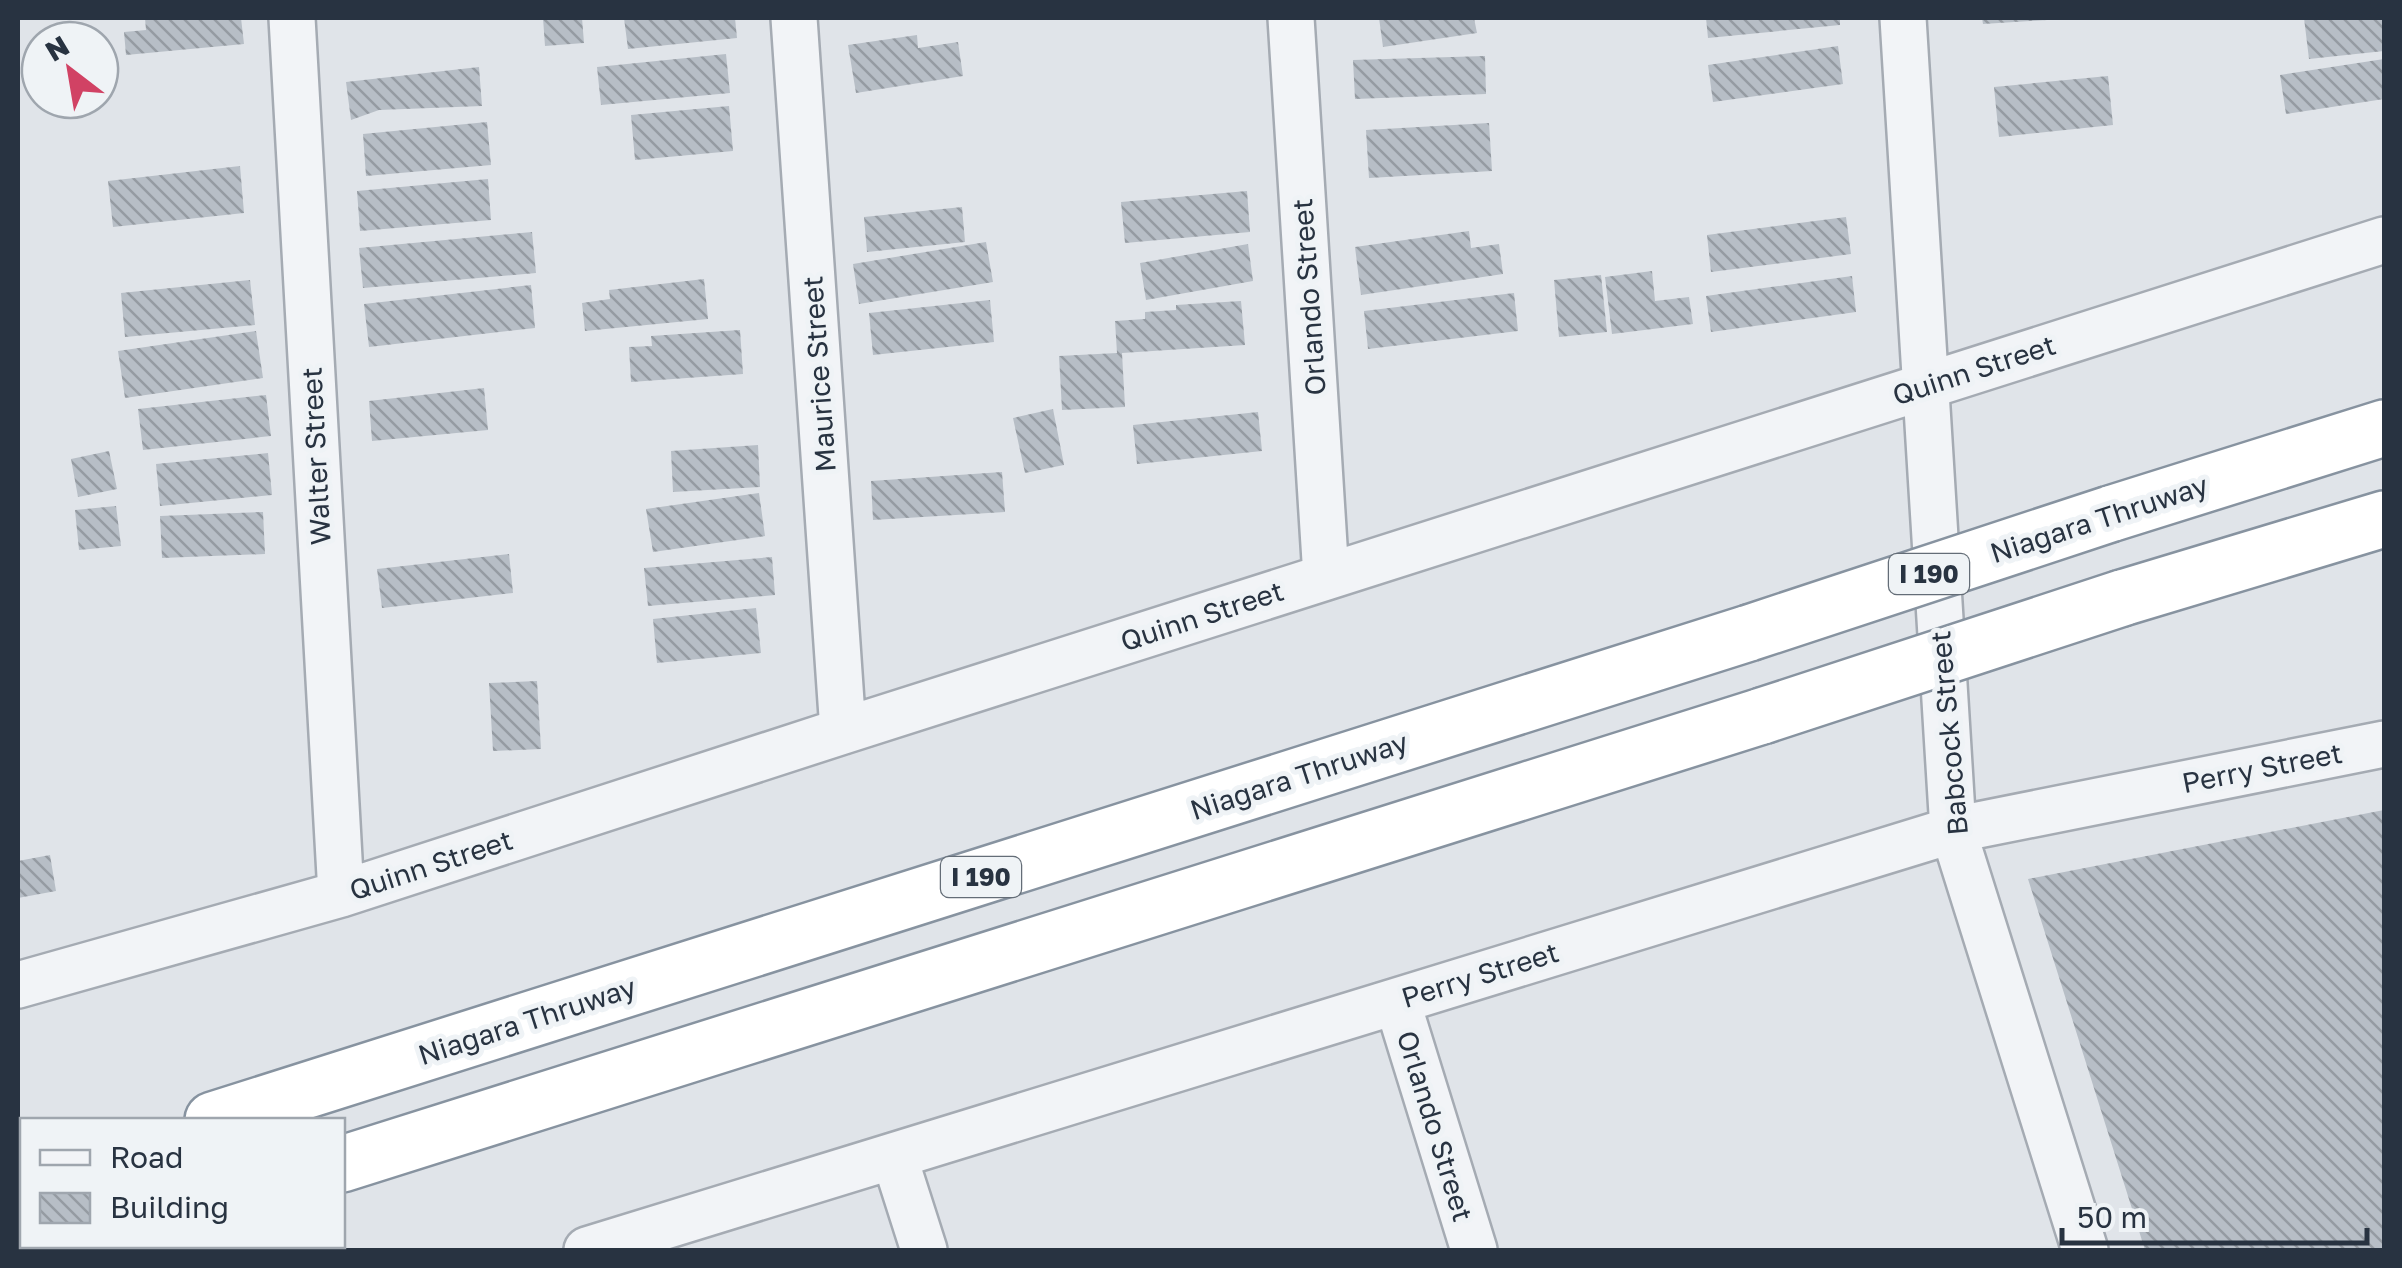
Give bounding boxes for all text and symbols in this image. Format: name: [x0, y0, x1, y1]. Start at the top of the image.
north arrow: [20, 20, 120, 120]
text: N: [39, 29, 74, 68]
street label: Orlando Street: [1285, 197, 1332, 397]
street label: Maurice Street: [795, 275, 842, 473]
street label: Quinn Street: [1888, 328, 2060, 411]
street label: Walter Street: [294, 366, 337, 546]
street label: Niagara Thruway: [1986, 468, 2212, 569]
road number: I 190: [1889, 554, 1969, 594]
street label: Quinn Street: [1116, 574, 1288, 657]
street label: Babcock Street: [1923, 630, 1974, 837]
street label: Niagara Thruway: [1186, 725, 1412, 826]
street label: Perry Street: [2179, 736, 2345, 799]
street label: Quinn Street: [345, 823, 517, 906]
road number: I 190: [941, 857, 1021, 897]
street label: Perry Street: [1397, 935, 1562, 1014]
street label: Niagara Thruway: [414, 970, 640, 1071]
street label: Orlando Street: [1391, 1027, 1480, 1225]
legend: [20, 1118, 345, 1248]
text: Road: [110, 1139, 184, 1175]
scale bar: [2062, 1183, 2367, 1245]
text: Building: [110, 1189, 229, 1225]
text: 50 m: [2077, 1199, 2147, 1235]

